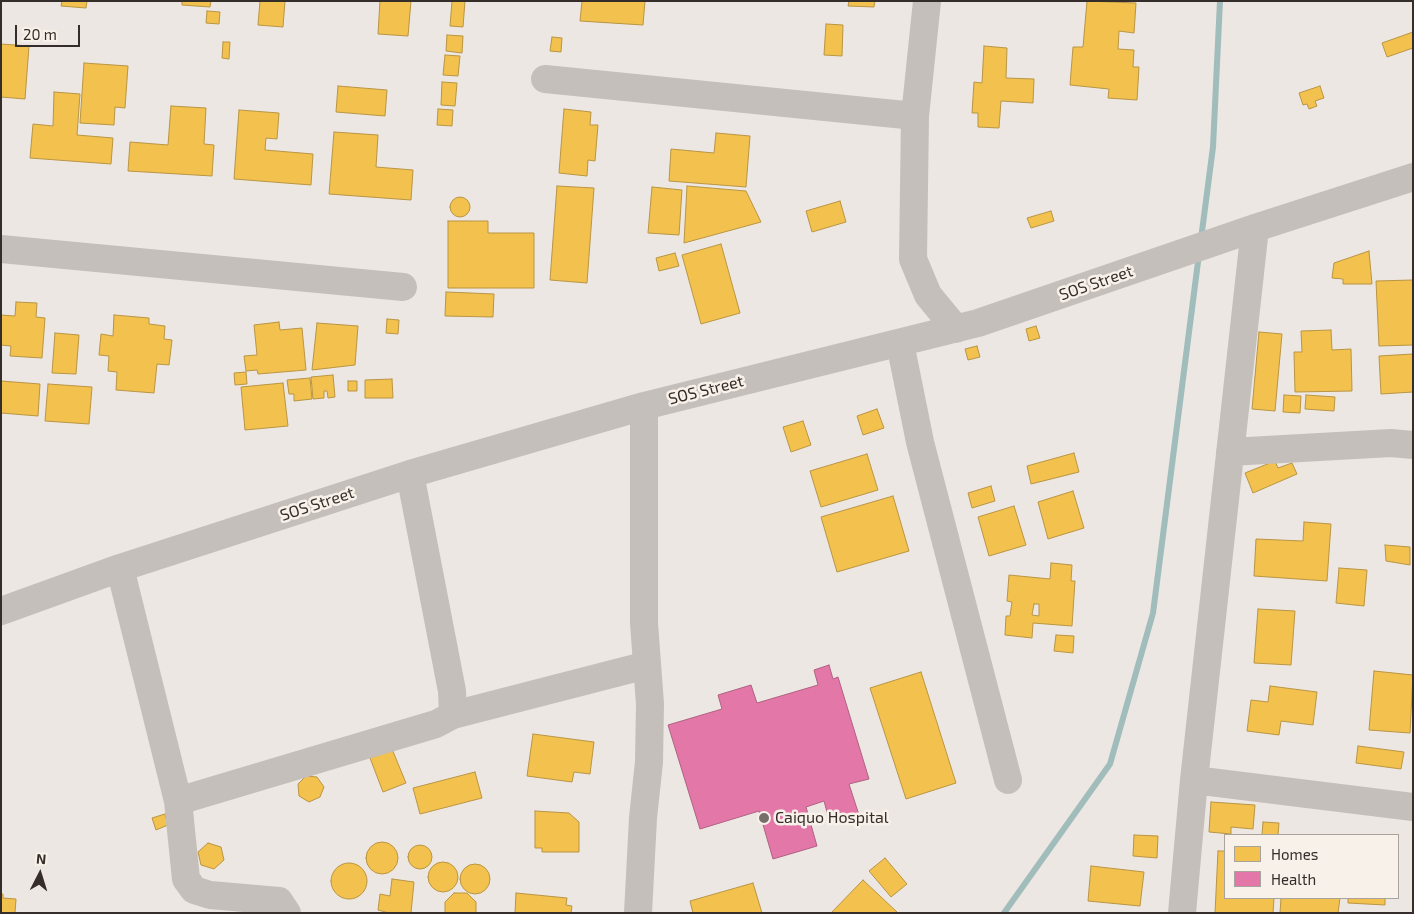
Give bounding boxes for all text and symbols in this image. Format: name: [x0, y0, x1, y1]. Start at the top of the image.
scale bar: [18, 15, 82, 47]
text: 20 m: [23, 25, 57, 43]
street label: SOS Street: [1057, 261, 1135, 305]
street label: SOS Street: [666, 371, 746, 409]
street label: SOS Street: [278, 483, 356, 525]
place label: Caiquo Hospital: [775, 808, 889, 828]
marker: Caiquo Hospital: [757, 811, 771, 825]
legend: [1224, 834, 1399, 899]
text: Homes: [1271, 845, 1318, 863]
north arrow: [15, 849, 65, 899]
text: N: [36, 850, 47, 867]
text: Health: [1271, 870, 1316, 888]

